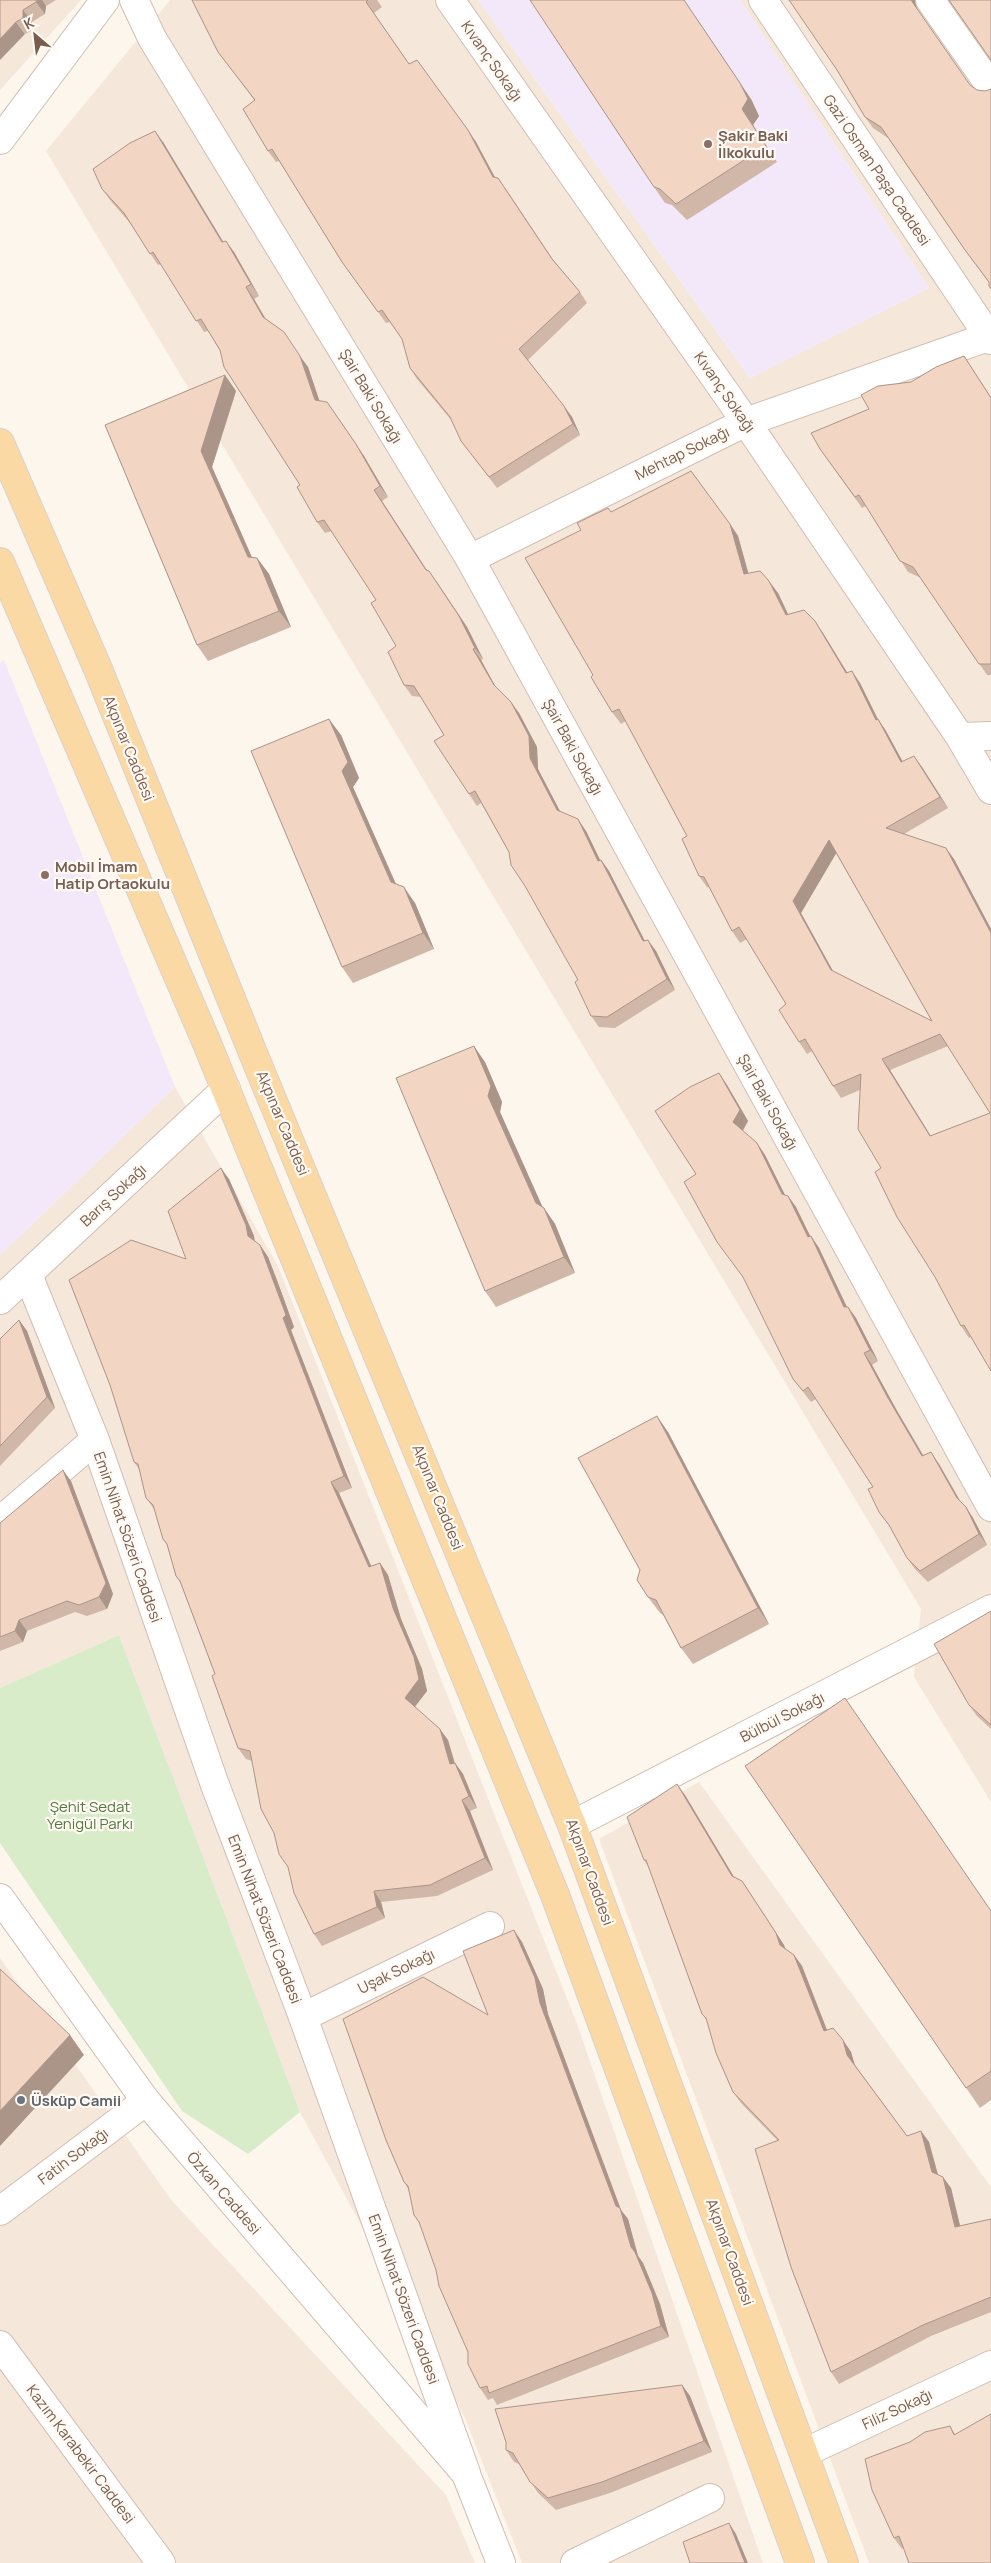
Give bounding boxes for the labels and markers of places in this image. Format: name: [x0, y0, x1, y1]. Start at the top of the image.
place label: Şakir Baki İlkokulu: [718, 125, 788, 163]
marker: Şakir Baki İlkokulu: [702, 138, 714, 150]
place label: Mobil İmam Hatip Ortaokulu: [55, 856, 170, 894]
marker: Mobil İmam Hatip Ortaokulu: [39, 869, 51, 881]
place label: Üsküp Camii: [31, 2090, 121, 2111]
marker: Üsküp Camii: [15, 2094, 27, 2106]

